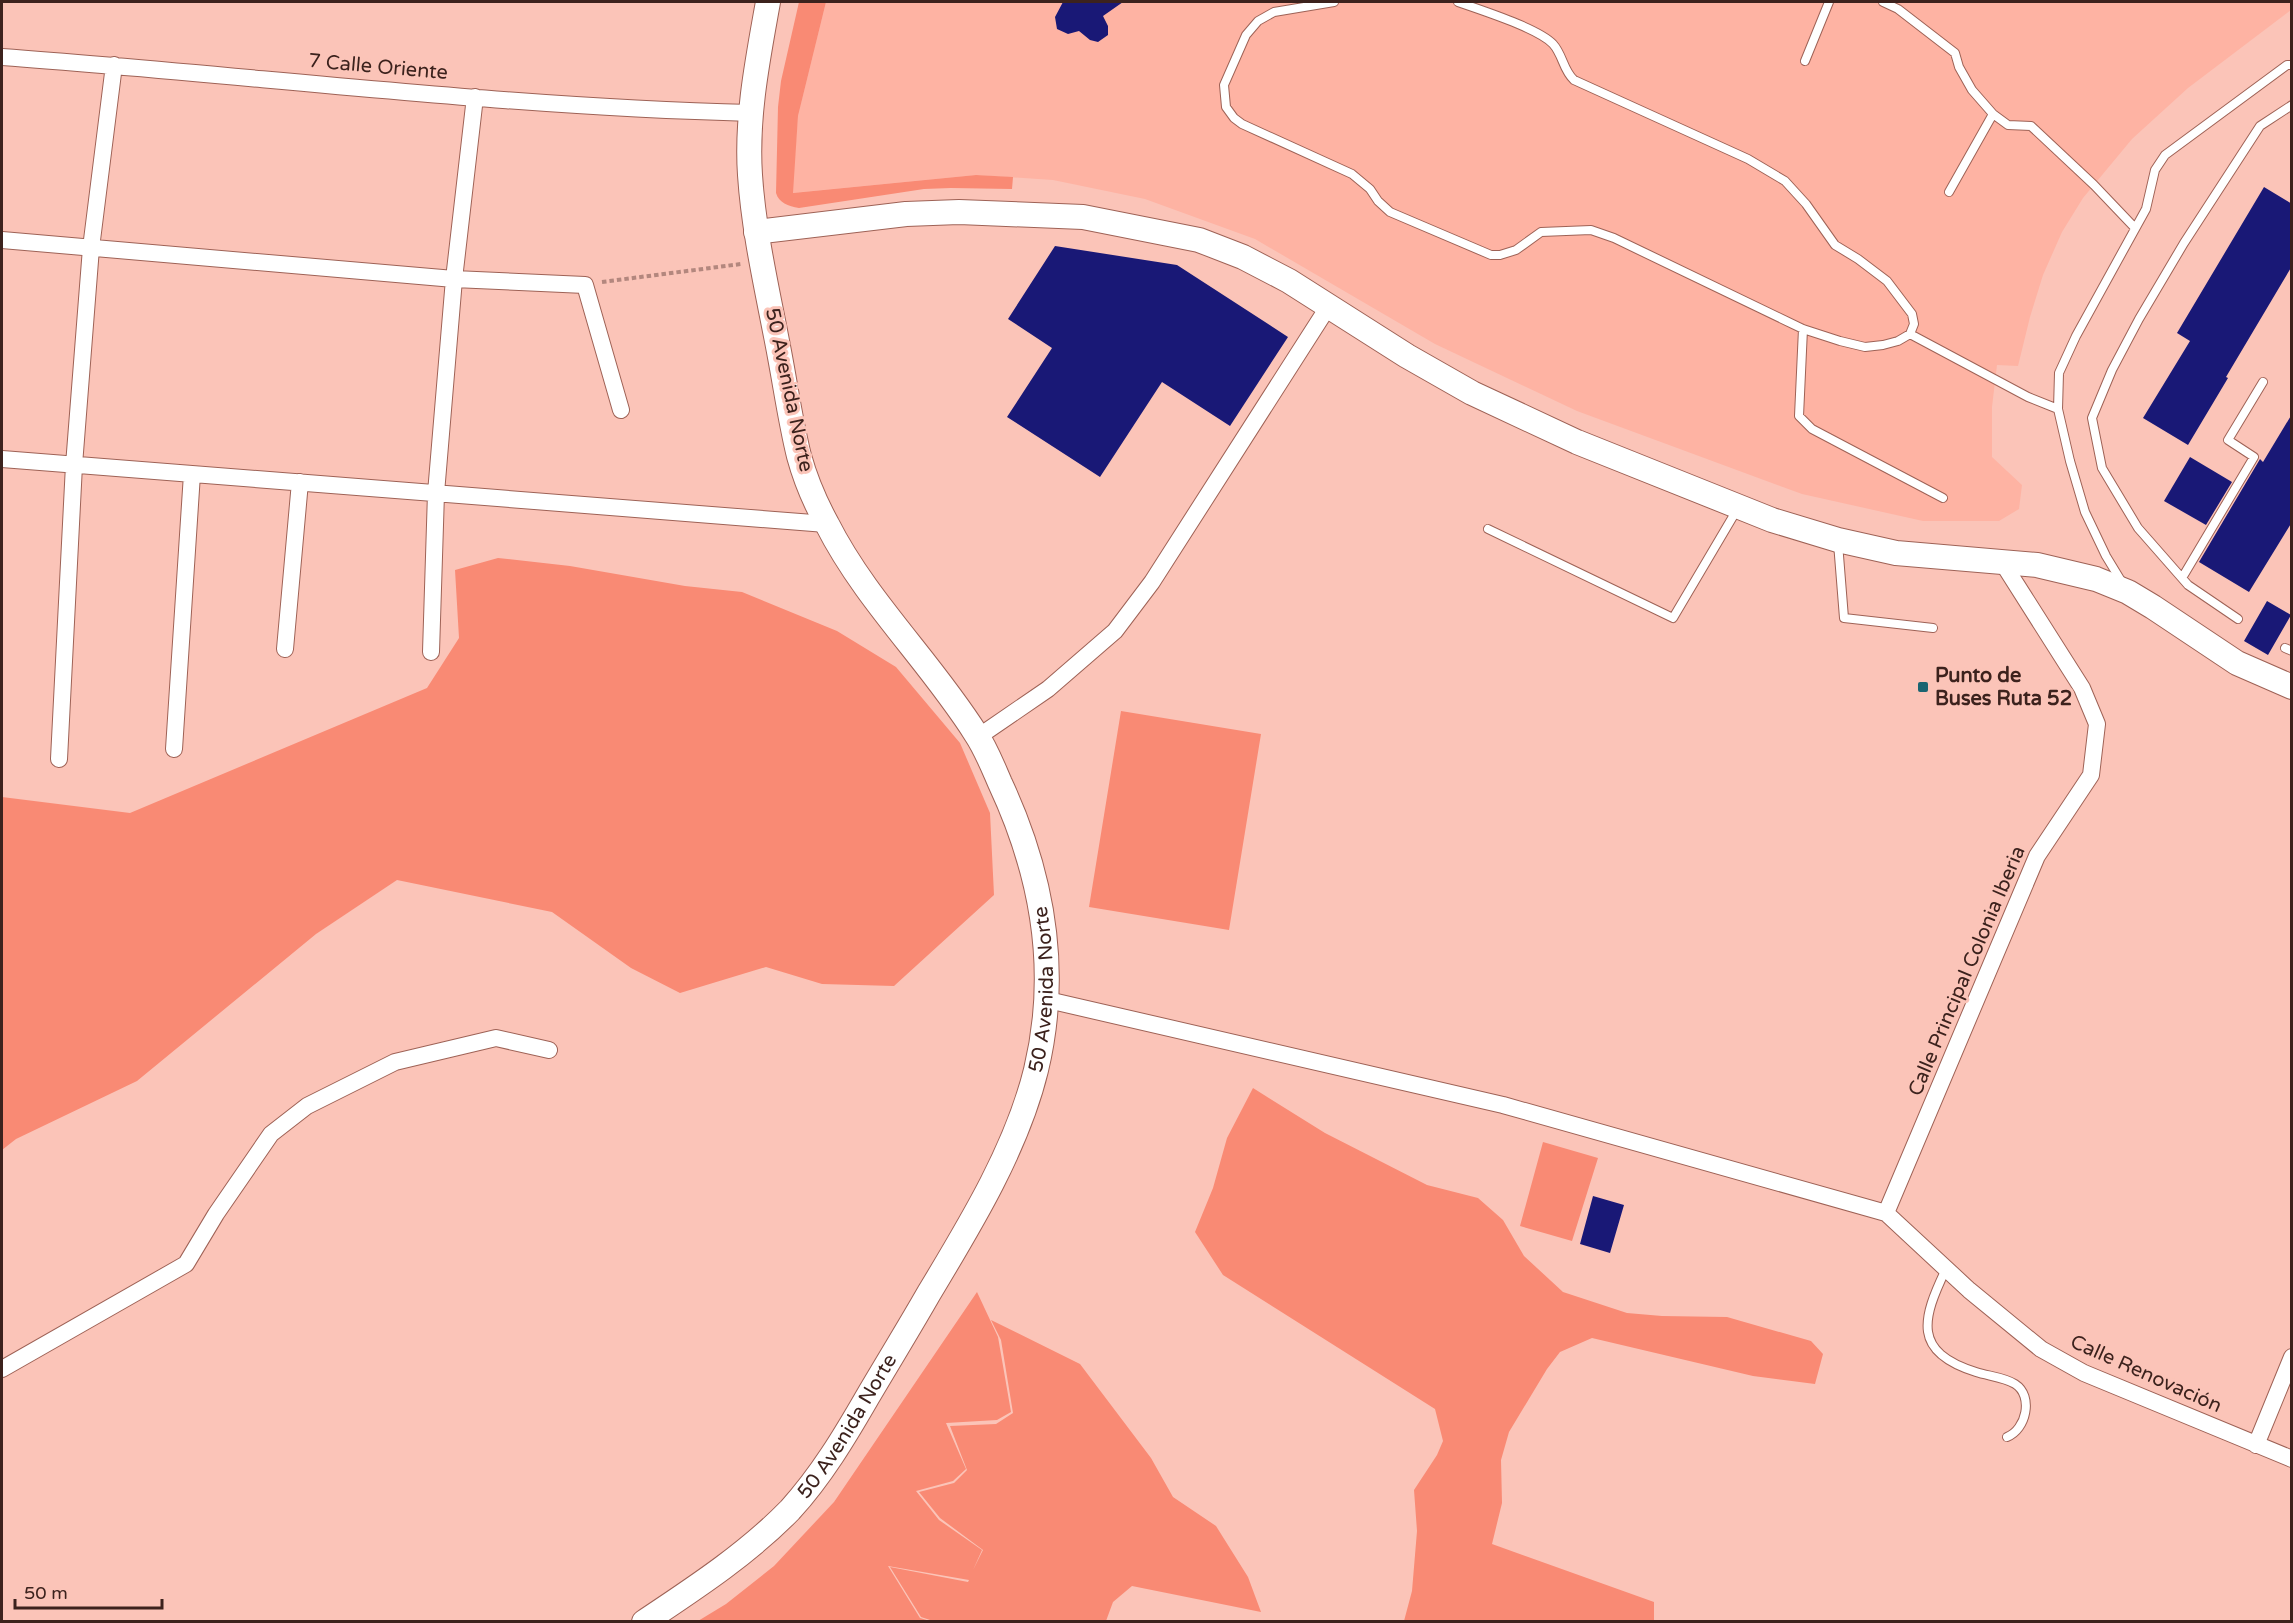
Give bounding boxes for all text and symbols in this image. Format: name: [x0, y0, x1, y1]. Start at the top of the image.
street label: 7 Calle Oriente: [307, 49, 449, 85]
street label: 50 Avenida Norte: [760, 306, 818, 474]
place label: Punto de Buses Ruta 52: [1935, 664, 2072, 711]
marker: Punto de Buses Ruta 52: [1916, 680, 1930, 694]
street label: Calle Principal Colonia Iberia: [1903, 842, 2031, 1100]
street label: 50 Avenida Norte: [1024, 905, 1059, 1075]
street label: Calle Renovación: [2067, 1330, 2225, 1418]
street label: 50 Avenida Norte: [793, 1350, 902, 1504]
scale bar: [15, 1572, 162, 1610]
text: 50 m: [24, 1582, 68, 1604]

